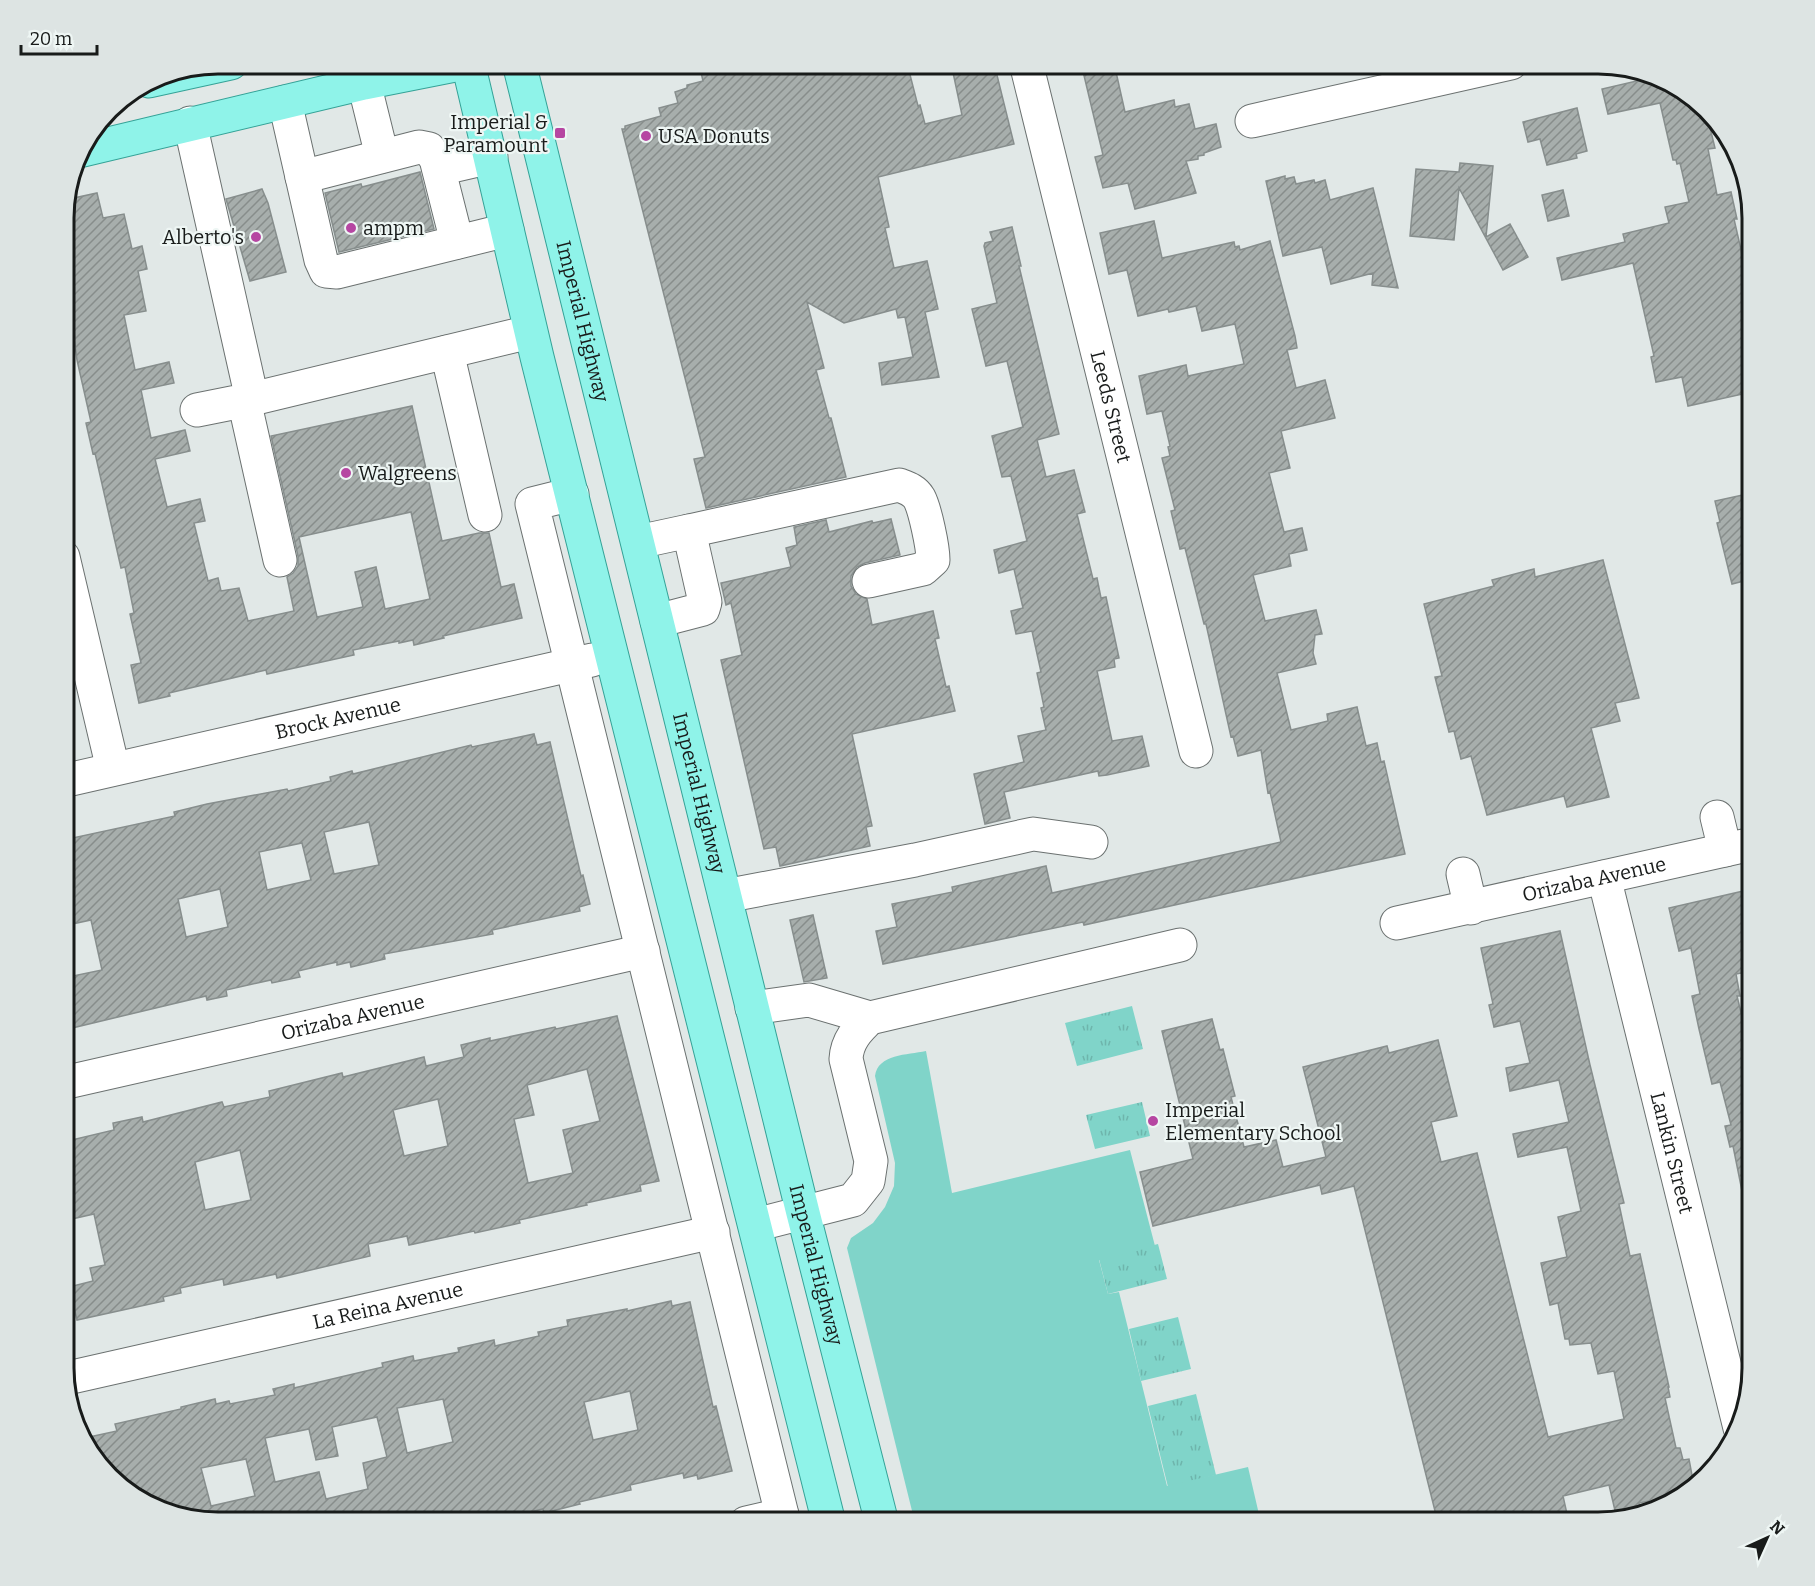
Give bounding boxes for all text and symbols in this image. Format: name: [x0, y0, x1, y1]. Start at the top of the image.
scale bar: [21, 18, 98, 56]
text: 20 m: [30, 28, 72, 50]
place label: Imperial & Paramount: [444, 110, 548, 157]
place label: USA Donuts: [658, 124, 770, 148]
marker: Imperial & Paramount: [553, 126, 567, 140]
marker: USA Donuts: [639, 129, 653, 143]
place label: ampm: [363, 216, 424, 240]
marker: ampm: [344, 221, 358, 235]
place label: Alberto's: [162, 225, 244, 249]
marker: Alberto's: [249, 230, 263, 244]
street label: Imperial Highway: [551, 238, 614, 405]
street label: Leeds Street: [1086, 348, 1136, 465]
place label: Walgreens: [358, 461, 457, 485]
marker: Walgreens: [339, 466, 353, 480]
street label: Brock Avenue: [273, 692, 403, 744]
street label: Imperial Highway: [668, 710, 731, 877]
street label: Orizaba Avenue: [1520, 851, 1668, 907]
street label: Orizaba Avenue: [278, 989, 427, 1045]
street label: Lankin Street: [1645, 1089, 1699, 1216]
place label: Imperial Elementary School: [1165, 1098, 1342, 1145]
marker: Imperial Elementary School: [1146, 1114, 1160, 1128]
street label: Imperial Highway: [784, 1182, 848, 1348]
street label: La Reina Avenue: [310, 1277, 465, 1334]
north arrow: [1737, 1508, 1797, 1568]
text: N: [1766, 1517, 1788, 1539]

